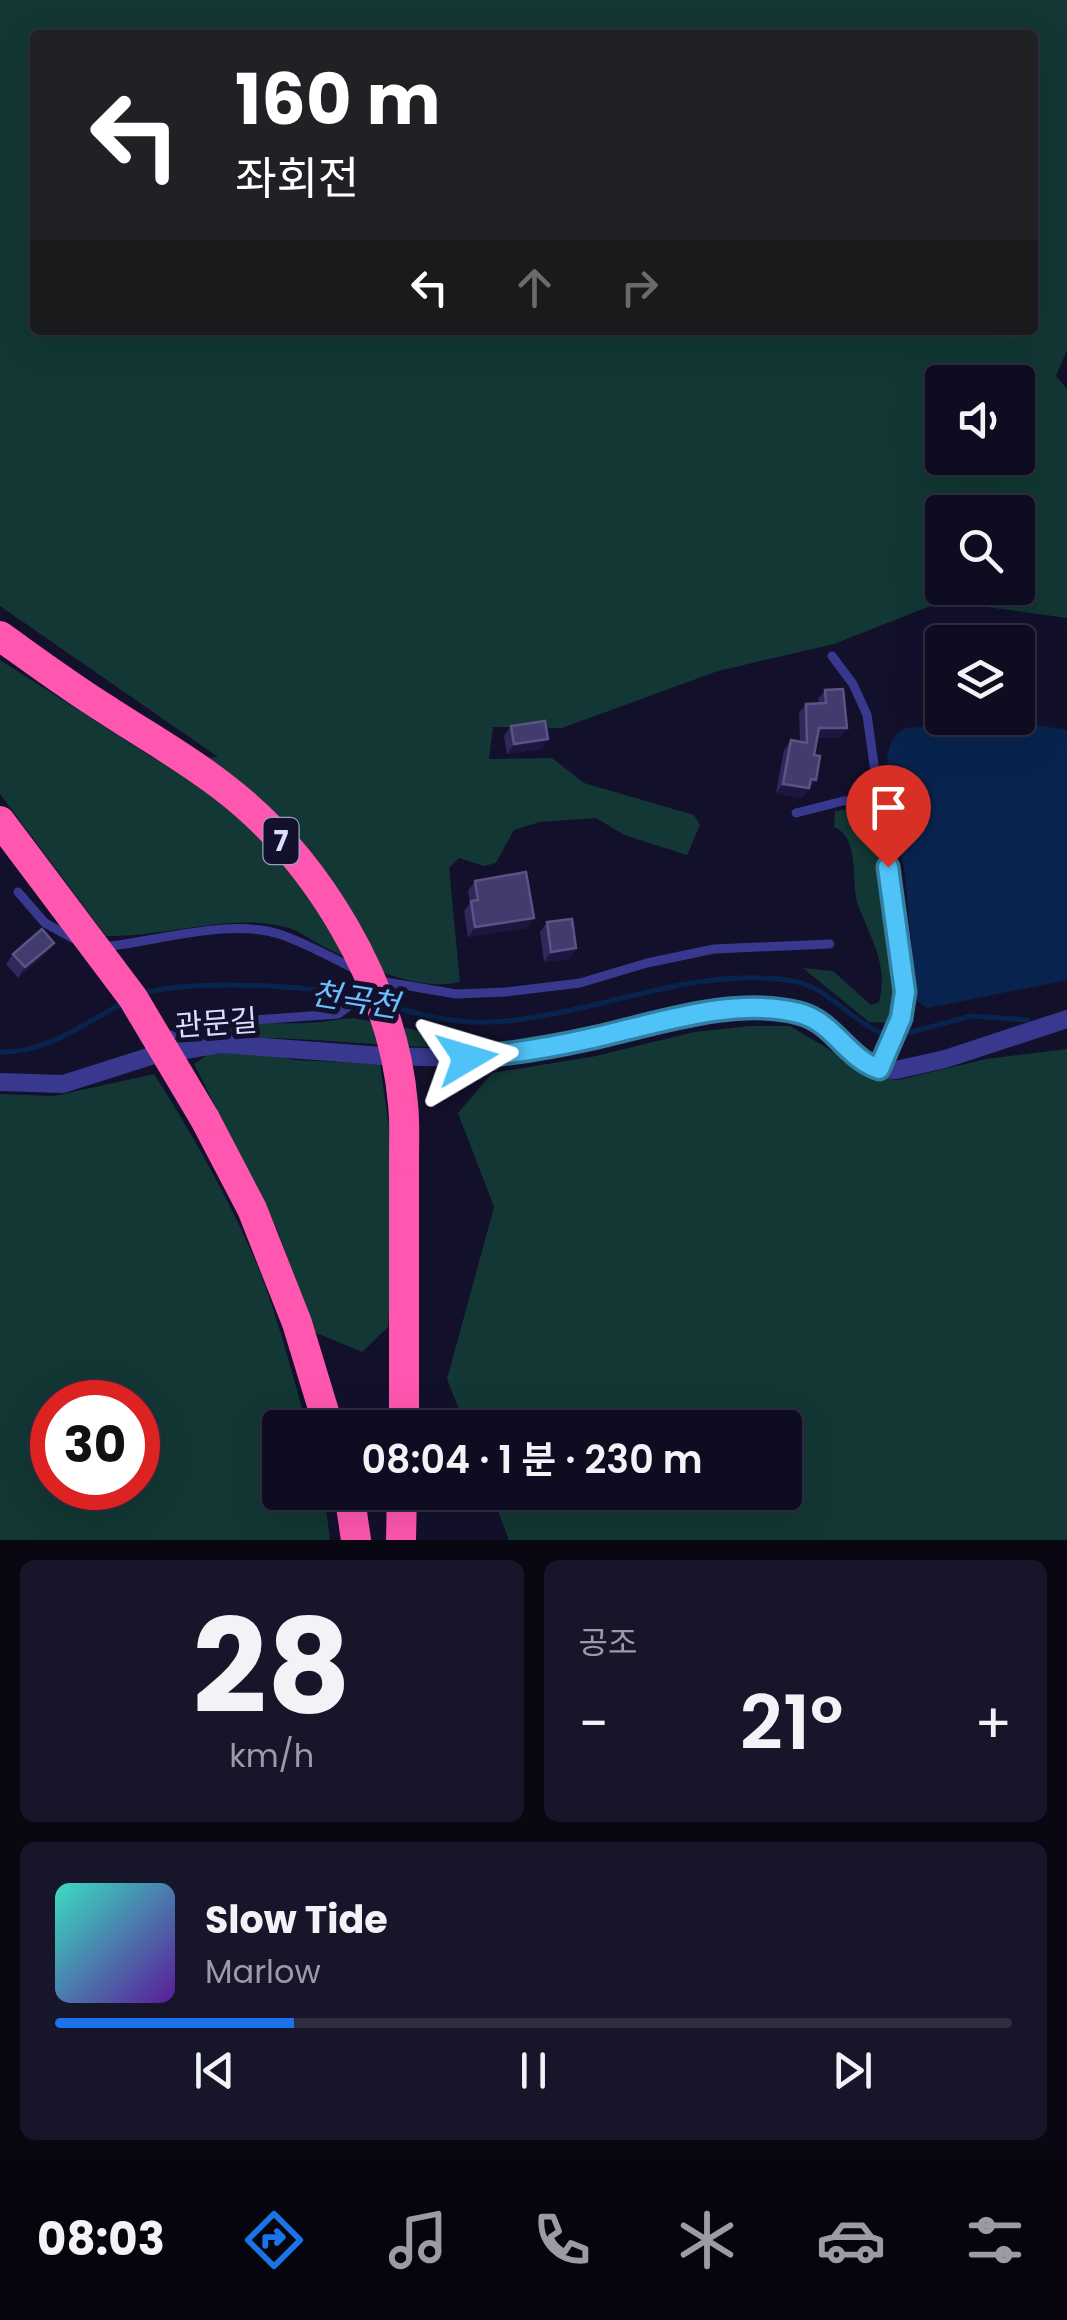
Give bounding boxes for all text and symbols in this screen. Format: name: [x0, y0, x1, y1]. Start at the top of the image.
text: 160 m: [235, 50, 441, 149]
icon: left: [70, 70, 200, 200]
text: 좌회전: [235, 147, 359, 210]
icon: left: [402, 260, 457, 315]
icon: ahead: [507, 260, 562, 315]
icon: right: [612, 260, 667, 315]
map controls: [925, 365, 1035, 735]
button: sound: [925, 365, 1035, 475]
button: search: [925, 495, 1035, 605]
button: layers: [925, 625, 1035, 735]
pin: [846, 765, 931, 868]
icon: arrive: [861, 780, 916, 835]
road number: 7: [264, 818, 298, 864]
water label: 천곡천: [308, 970, 406, 1029]
street label: 관문길: [173, 999, 259, 1047]
position arrow: [415, 1006, 519, 1110]
speed limit sign: 30: [30, 1380, 160, 1510]
text: 08:04 · 1 분 · 230 m: [361, 1433, 703, 1486]
text: 28: [193, 1575, 351, 1758]
text: 공조: [579, 1620, 637, 1665]
text: 21°: [740, 1670, 843, 1775]
text: −: [579, 1685, 609, 1762]
text: +: [974, 1685, 1012, 1762]
text: km/h: [229, 1733, 314, 1778]
text: Slow Tide: [205, 1893, 388, 1946]
text: Marlow: [205, 1949, 321, 1994]
icon: previous: [187, 2043, 242, 2098]
icon: pause: [506, 2043, 561, 2098]
icon: next: [825, 2043, 880, 2098]
icon: directions: [239, 2205, 309, 2275]
icon: music: [383, 2205, 453, 2275]
icon: phone: [527, 2205, 597, 2275]
icon: climate: [672, 2205, 742, 2275]
icon: car: [816, 2205, 886, 2275]
icon: filters: [960, 2205, 1030, 2275]
text: 08:03: [37, 2208, 165, 2271]

